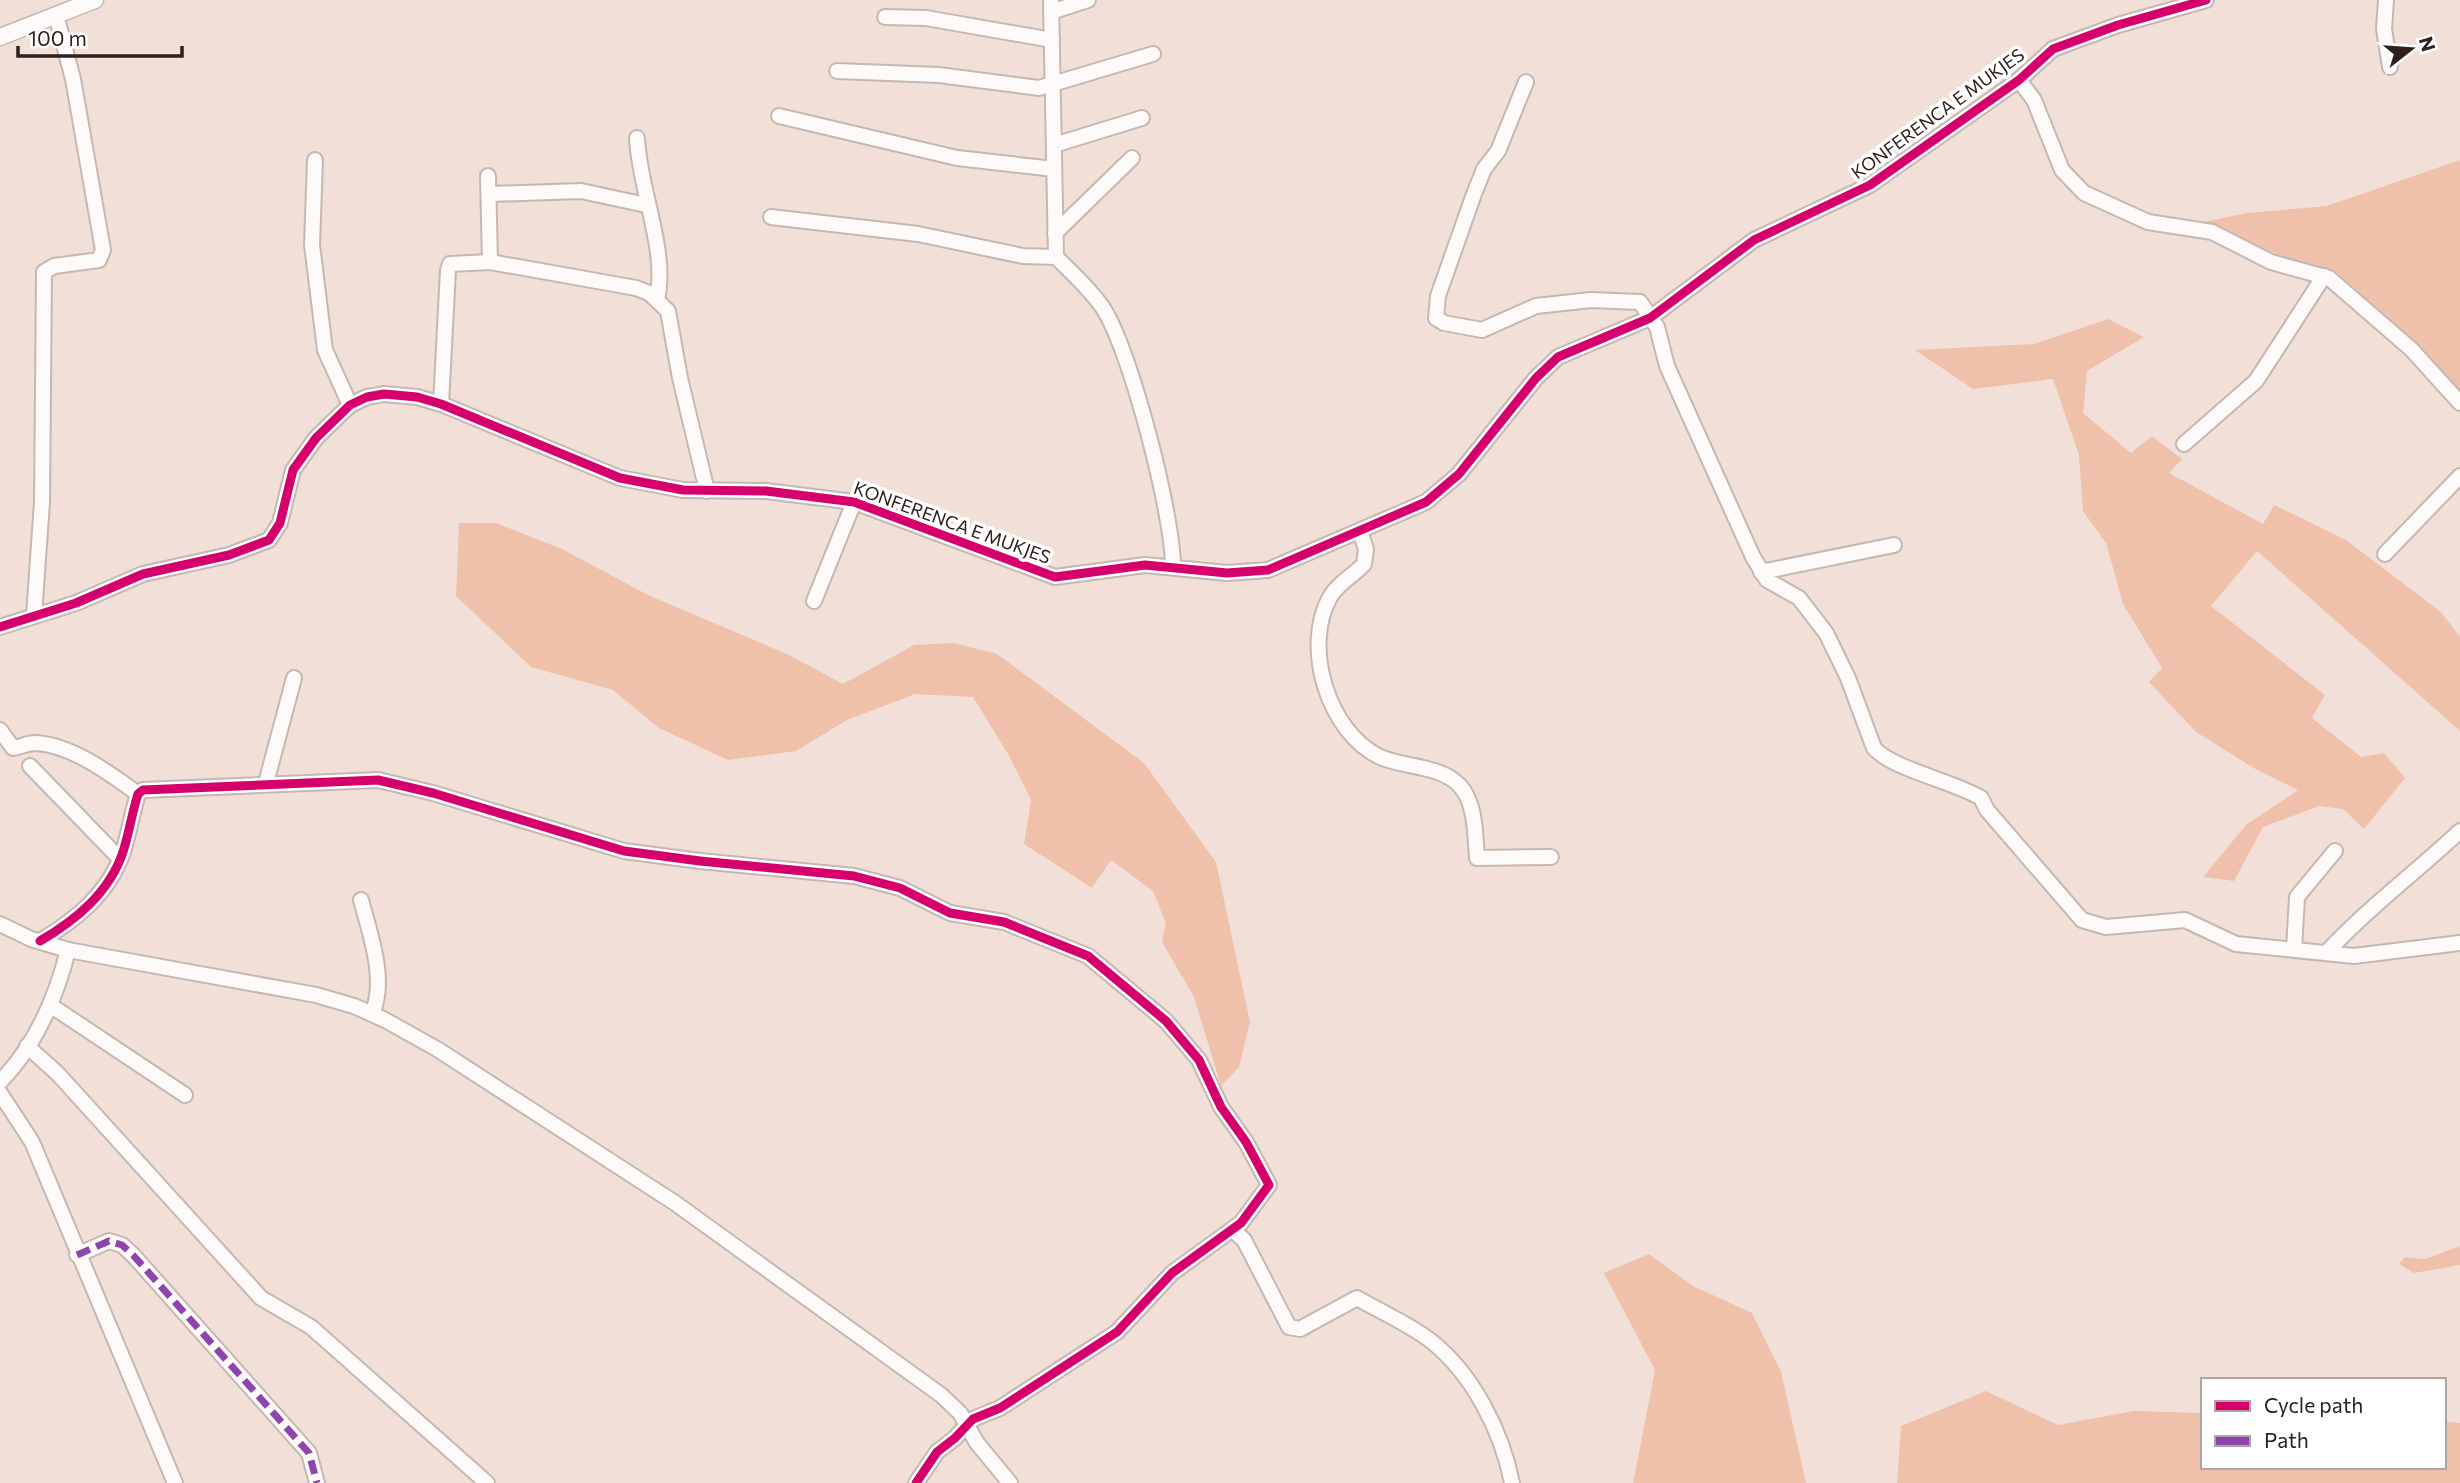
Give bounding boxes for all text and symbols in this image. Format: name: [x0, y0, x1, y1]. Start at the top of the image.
scale bar: [18, 14, 182, 58]
north arrow: [2376, 14, 2446, 84]
text: 100 m: [28, 25, 87, 50]
text: N: [2415, 34, 2441, 54]
street label: KONFERENCA E MUKJES: [1847, 43, 2028, 183]
street label: KONFERENCA E MUKJES: [851, 476, 1054, 568]
legend: [2201, 1378, 2446, 1469]
text: Cycle path: [2264, 1392, 2363, 1417]
text: Path: [2264, 1427, 2309, 1452]

